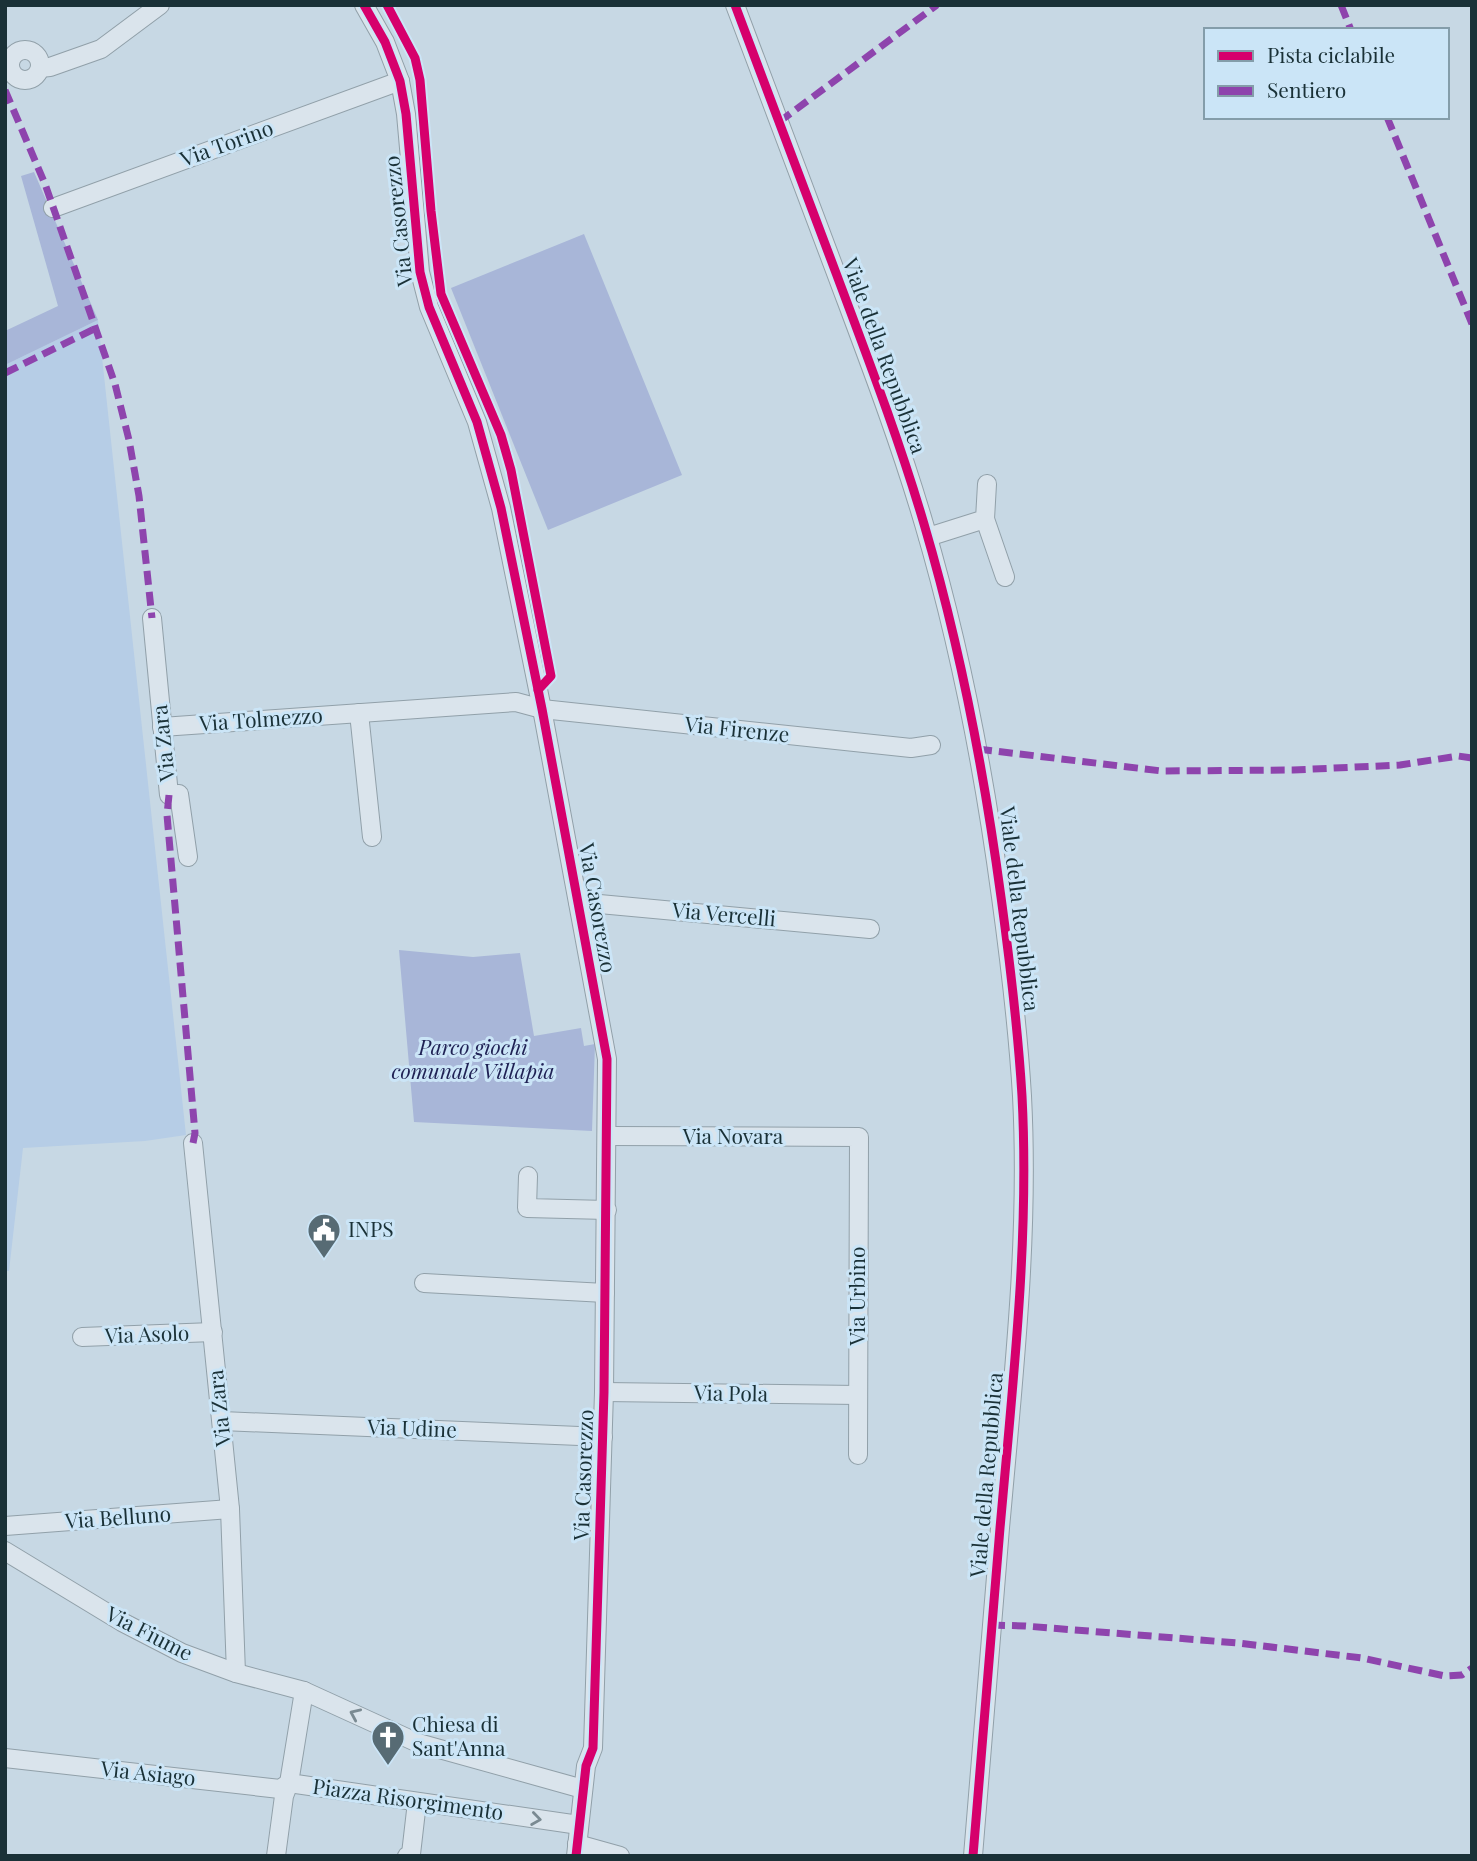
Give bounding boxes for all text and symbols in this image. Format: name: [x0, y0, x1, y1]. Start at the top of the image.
legend: [1204, 28, 1449, 119]
text: Pista ciclabile: [1267, 40, 1395, 68]
text: Sentiero: [1267, 75, 1346, 103]
street label: Via Torino: [175, 112, 277, 172]
street label: Via Casorezzo: [376, 155, 418, 289]
street label: Viale della Repubblica: [837, 253, 934, 457]
street label: Via Tolmezzo: [197, 700, 324, 736]
street label: Via Zara: [144, 703, 180, 784]
street label: Via Firenze: [683, 708, 791, 747]
street label: Viale della Repubblica: [994, 804, 1048, 1013]
street label: Via Casorezzo: [574, 840, 624, 975]
street label: Via Vercelli: [670, 894, 777, 931]
park label: Parco giochi comunale Villapia: [391, 1032, 555, 1084]
street label: Via Novara: [682, 1121, 784, 1149]
public building icon: INPS: [305, 1211, 343, 1260]
place label: INPS: [348, 1214, 394, 1242]
street label: Via Urbino: [842, 1246, 870, 1347]
street label: Via Asolo: [103, 1318, 190, 1349]
street label: Via Zara: [200, 1368, 236, 1449]
street label: Viale della Repubblica: [962, 1370, 1008, 1580]
street label: Via Pola: [693, 1377, 769, 1407]
street label: Via Casorezzo: [566, 1409, 598, 1542]
street label: Via Udine: [366, 1411, 457, 1443]
street label: Via Belluno: [63, 1498, 172, 1534]
street label: Via Fiume: [101, 1598, 198, 1666]
one-way arrow: [350, 1708, 363, 1722]
place label: Chiesa di Sant'Anna: [412, 1709, 506, 1761]
church icon: Chiesa di Sant'Anna: [369, 1718, 407, 1767]
street label: Via Asiago: [98, 1753, 197, 1791]
street label: Piazza Risorgimento: [311, 1771, 505, 1825]
one-way arrow: [530, 1811, 542, 1826]

